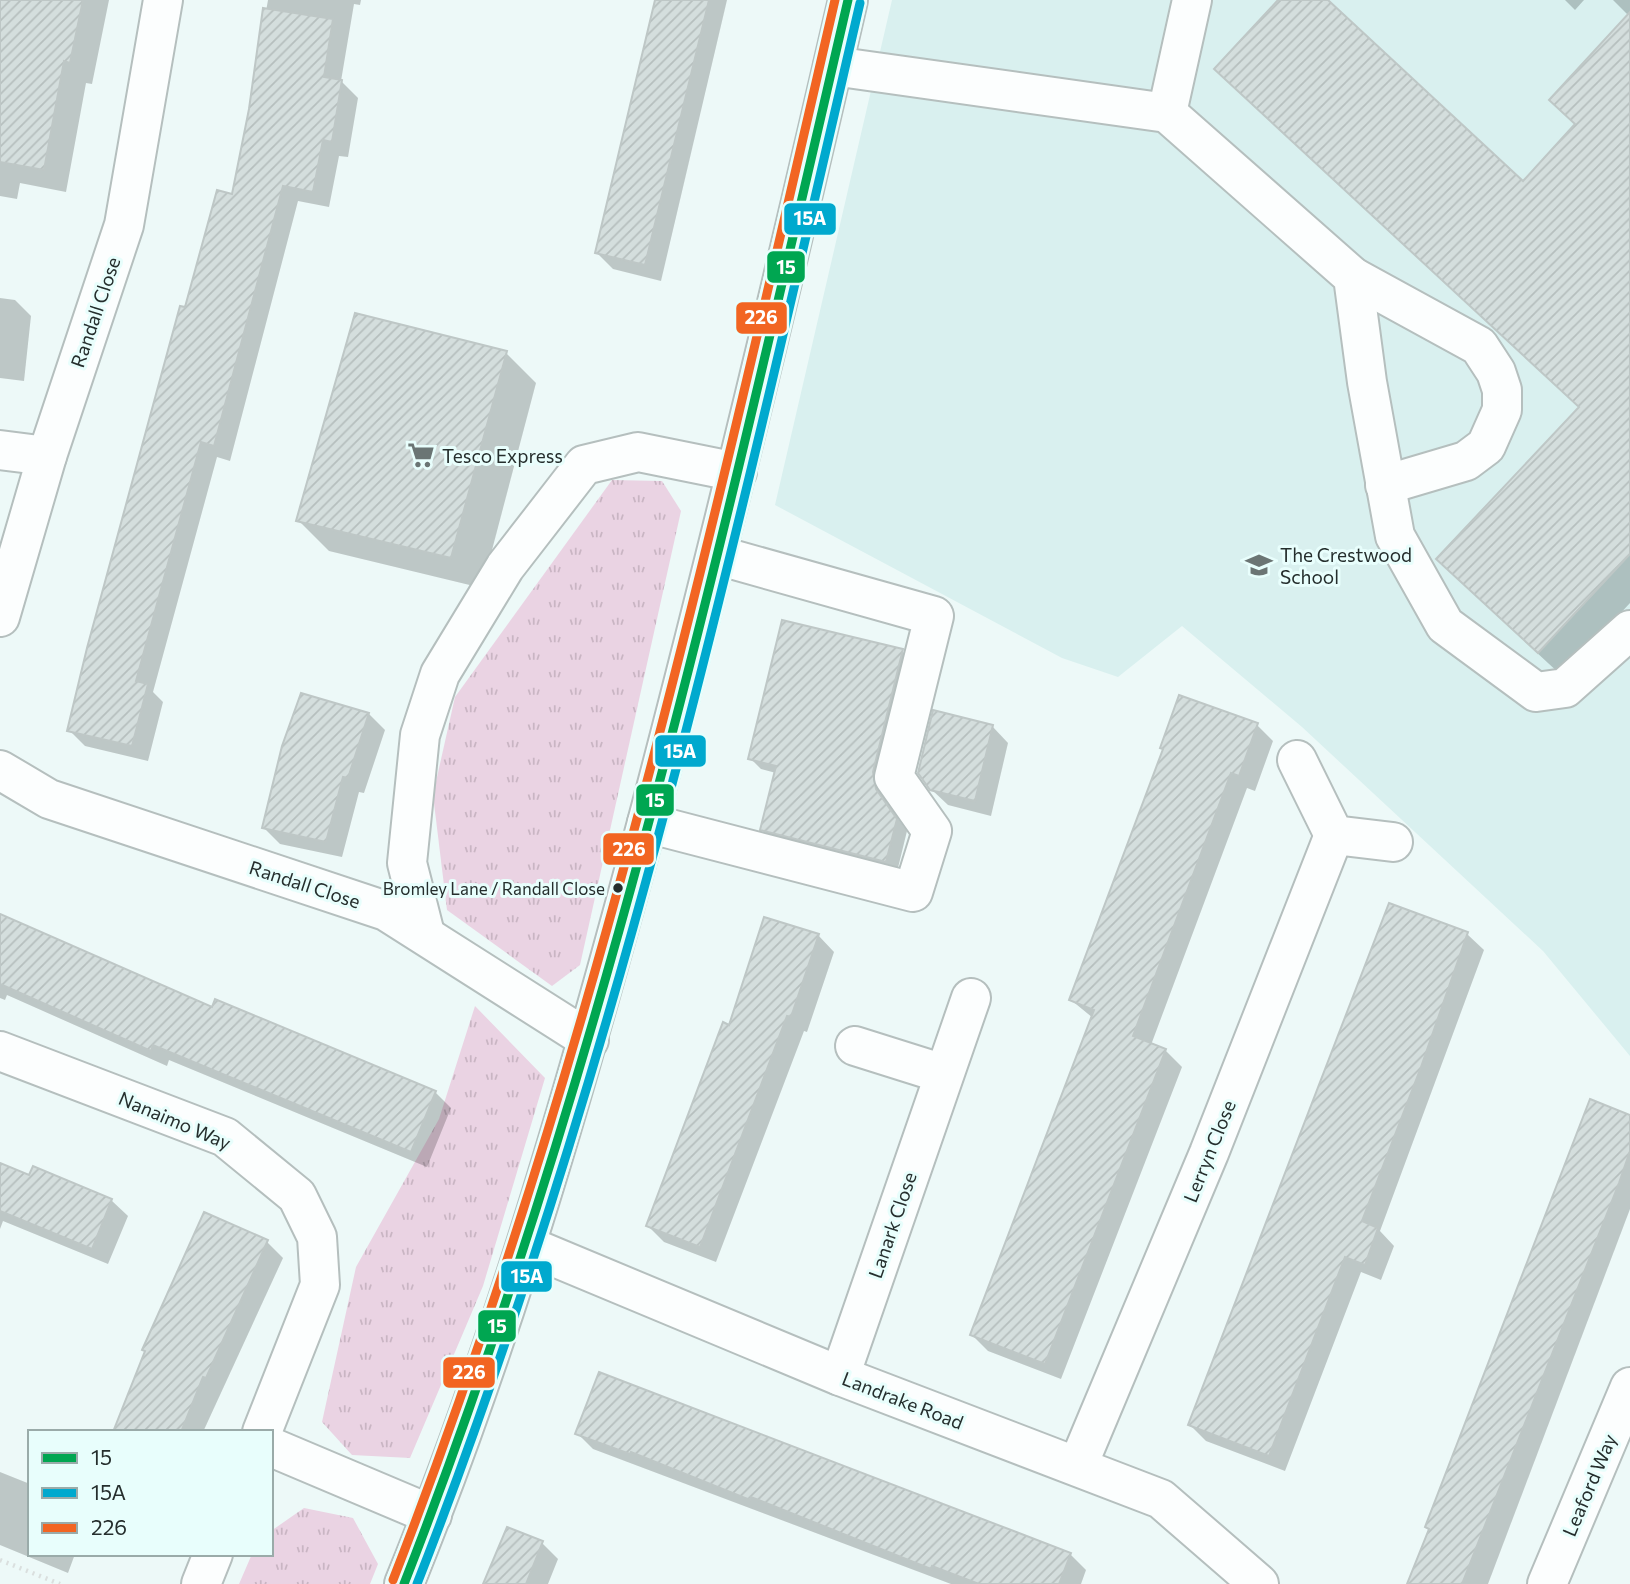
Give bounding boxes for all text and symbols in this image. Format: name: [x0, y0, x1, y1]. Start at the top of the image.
line badge: 15A: [783, 202, 837, 236]
text: 15A: [794, 206, 827, 229]
line badge: 15: [766, 250, 806, 284]
street label: Randall Close: [65, 254, 125, 370]
text: 15: [776, 255, 796, 278]
line badge: 226: [735, 301, 788, 335]
text: 226: [744, 305, 778, 328]
supermarket icon: Tesco Express: [406, 440, 436, 470]
place label: Tesco Express: [442, 444, 563, 467]
place label: The Crestwood School: [1280, 543, 1412, 588]
school or university icon: The Crestwood School: [1244, 550, 1274, 580]
line badge: 15A: [654, 734, 707, 768]
text: 15A: [664, 739, 697, 762]
line badge: 15: [635, 783, 675, 817]
text: 15: [645, 788, 665, 811]
line badge: 226: [602, 832, 655, 866]
text: 226: [612, 837, 646, 860]
street label: Randall Close: [247, 855, 363, 913]
place label: Bromley Lane / Randall Close: [383, 878, 605, 899]
marker: Bromley Lane / Randall Close: [611, 881, 625, 895]
street label: Nanaimo Way: [116, 1086, 235, 1154]
street label: Lerryn Close: [1178, 1097, 1240, 1205]
street label: Lanark Close: [863, 1169, 921, 1281]
line badge: 15A: [500, 1260, 553, 1293]
text: 15A: [511, 1264, 544, 1287]
line badge: 15: [477, 1309, 517, 1343]
text: 15: [487, 1314, 507, 1337]
line badge: 226: [442, 1356, 496, 1389]
text: 226: [452, 1360, 486, 1383]
street label: Landrake Road: [839, 1366, 967, 1434]
legend: [28, 1430, 273, 1556]
street label: Leaford Way: [1557, 1430, 1621, 1540]
text: 15: [91, 1444, 112, 1469]
text: 15A: [91, 1479, 126, 1504]
text: 226: [91, 1514, 127, 1539]

